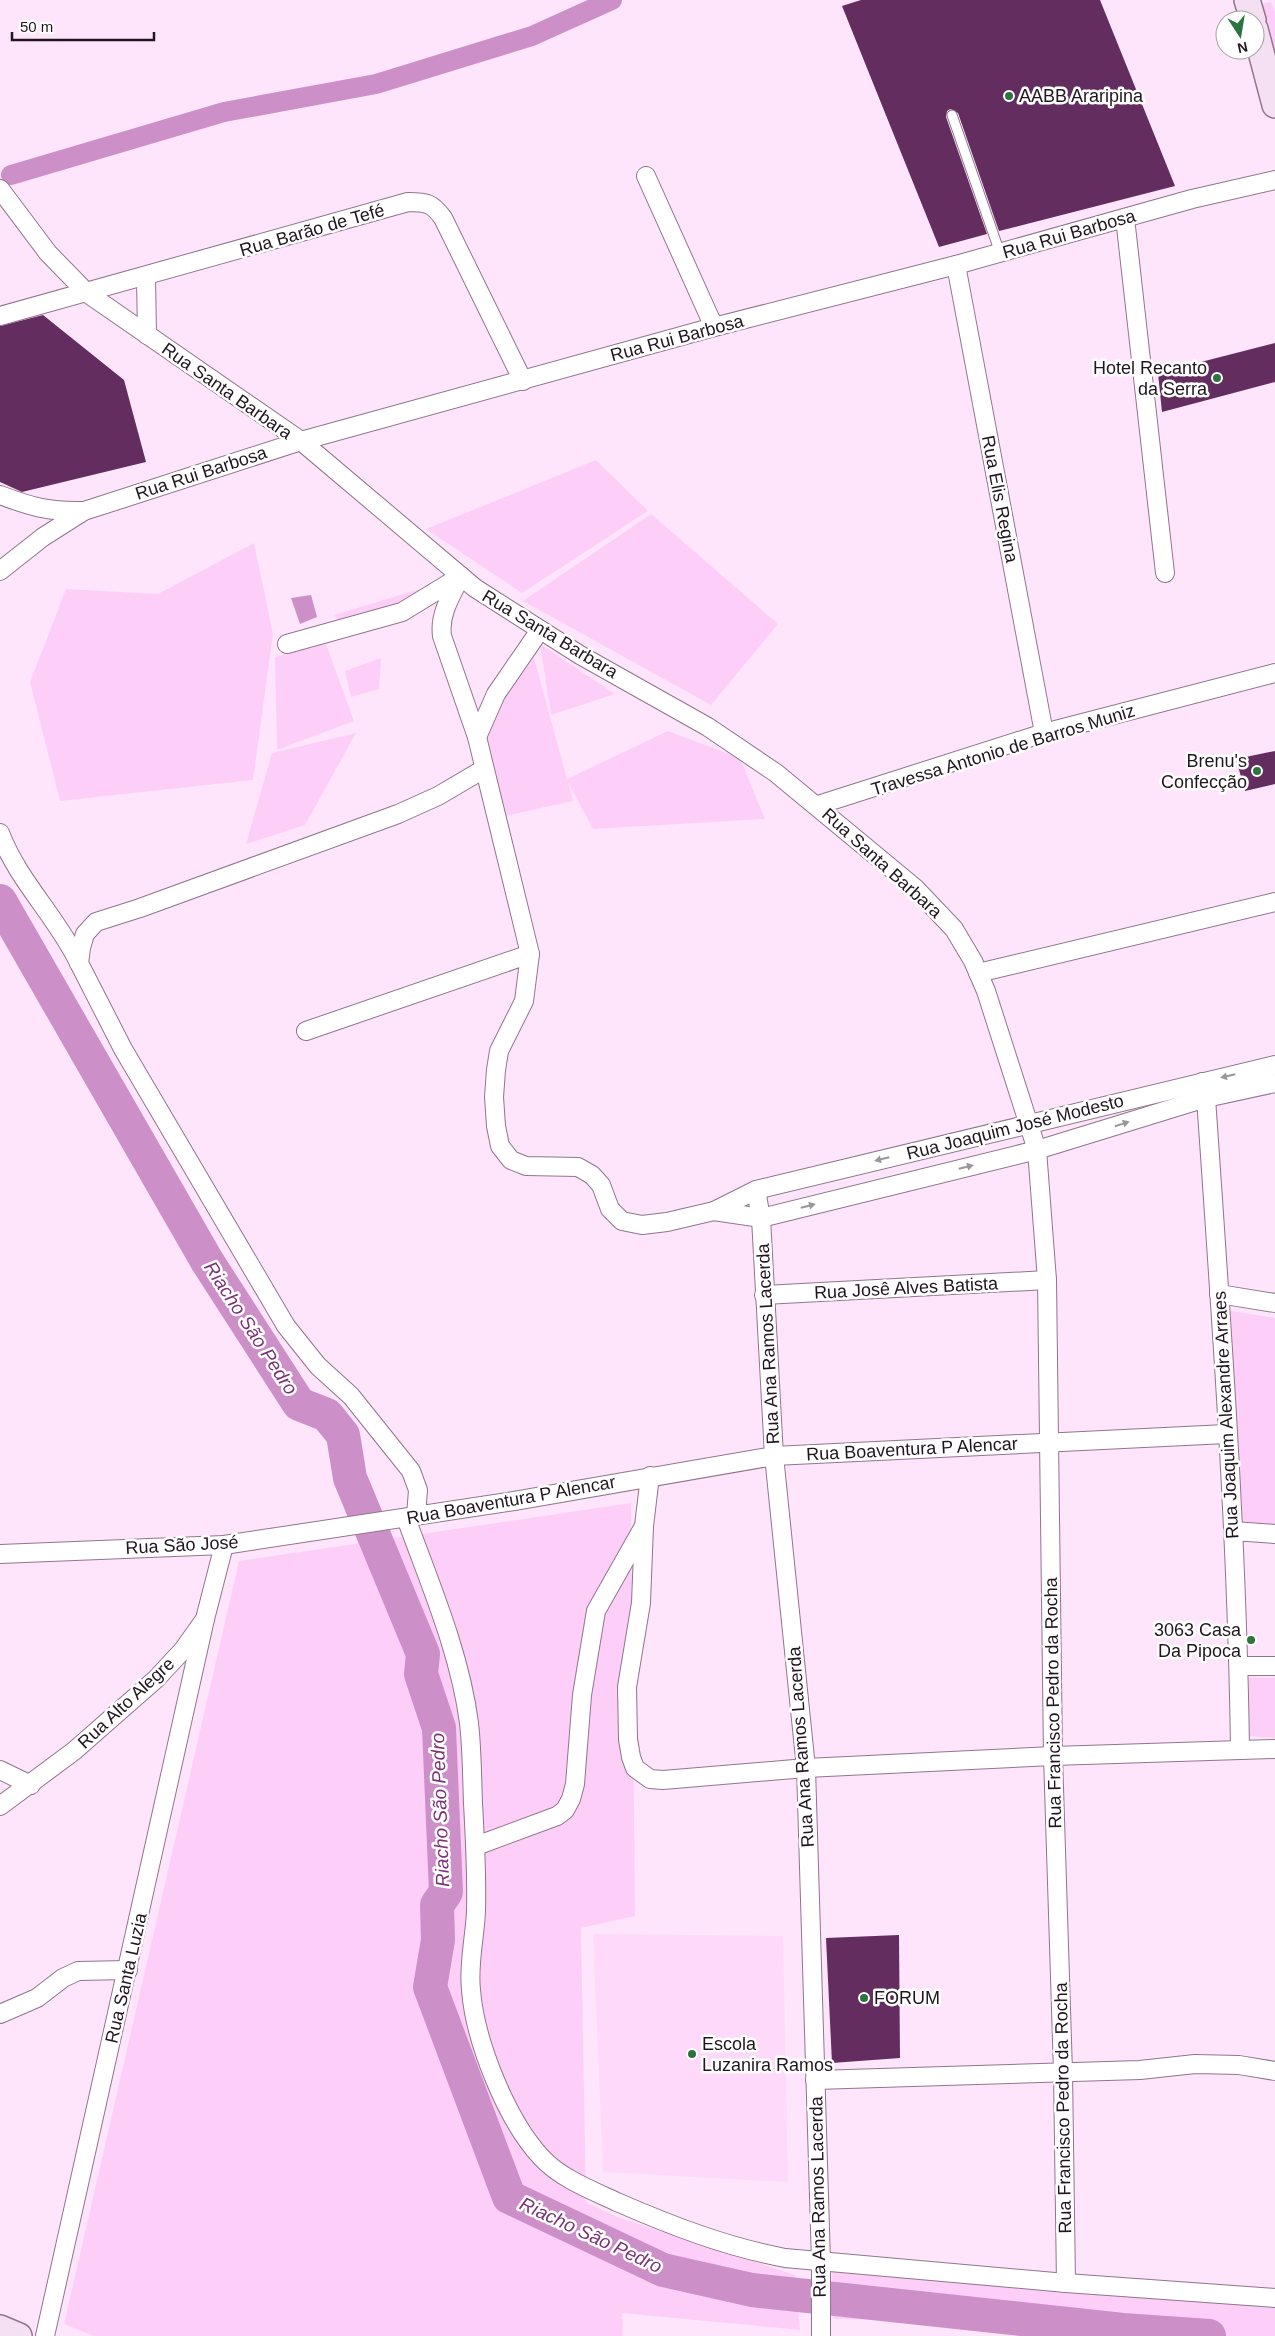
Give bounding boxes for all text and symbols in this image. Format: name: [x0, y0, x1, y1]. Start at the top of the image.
scale bar: [12, 10, 155, 42]
north arrow: [1215, 10, 1265, 60]
text: 50 m: [20, 18, 53, 35]
text: N: [1236, 39, 1249, 57]
place label: AABB Araripina: [1019, 86, 1144, 106]
marker: AABB Araripina: [1003, 90, 1015, 102]
street label: Rua Barão de Tefé: [237, 200, 387, 260]
street label: Rua Rui Barbosa: [1000, 205, 1139, 263]
street label: Rua Rui Barbosa: [608, 310, 747, 365]
street label: Rua Santa Barbara: [158, 339, 297, 444]
place label: Hotel Recanto da Serra: [1093, 358, 1208, 399]
marker: Hotel Recanto da Serra: [1211, 372, 1223, 384]
street label: Rua Elis Regina: [978, 434, 1022, 565]
street label: Rua Rui Barbosa: [133, 442, 270, 504]
street label: Rua Santa Barbara: [479, 586, 622, 683]
street label: Travessa Antonio de Barros Muniz: [869, 700, 1137, 800]
place label: Brenu's Confecção: [1161, 751, 1247, 792]
marker: Brenu's Confecção: [1251, 765, 1263, 777]
street label: Rua Santa Barbara: [818, 804, 947, 923]
one-way arrow: [1220, 1072, 1235, 1080]
street label: Rua Joaquim José Modesto: [904, 1090, 1126, 1164]
one-way arrow: [1115, 1119, 1130, 1127]
one-way arrow: [875, 1155, 890, 1163]
one-way arrow: [958, 1163, 973, 1171]
one-way arrow: [801, 1202, 816, 1210]
street label: Rua Ana Ramos Lacerda: [753, 1242, 783, 1445]
water label: Riacho São Pedro: [200, 1258, 302, 1398]
street label: Rua Josê Alves Batista: [814, 1273, 999, 1303]
street label: Rua Joaquim Alexandre Arraes: [1210, 1291, 1242, 1539]
street label: Rua Boaventura P Alencar: [806, 1433, 1018, 1465]
street label: Rua Boaventura P Alencar: [405, 1472, 617, 1528]
street label: Rua São José: [125, 1532, 239, 1558]
street label: Rua Francisco Pedro da Rocha: [1041, 1576, 1065, 1829]
place label: 3063 Casa Da Pipoca: [1154, 1620, 1242, 1661]
marker: 3063 Casa Da Pipoca: [1245, 1634, 1257, 1646]
street label: Rua Ana Ramos Lacerda: [784, 1645, 818, 1848]
street label: Rua Alto Alegre: [74, 1653, 178, 1753]
water label: Riacho São Pedro: [427, 1733, 453, 1887]
street label: Rua Santa Luzia: [101, 1910, 151, 2045]
street label: Rua Francisco Pedro da Rocha: [1051, 1981, 1075, 2234]
place label: FORUM: [874, 1988, 940, 2008]
marker: FORUM: [858, 1992, 870, 2004]
place label: Escola Luzanira Ramos: [702, 2034, 833, 2075]
marker: Escola Luzanira Ramos: [686, 2048, 698, 2060]
street label: Rua Ana Ramos Lacerda: [806, 2095, 830, 2298]
water label: Riacho São Pedro: [517, 2193, 665, 2277]

